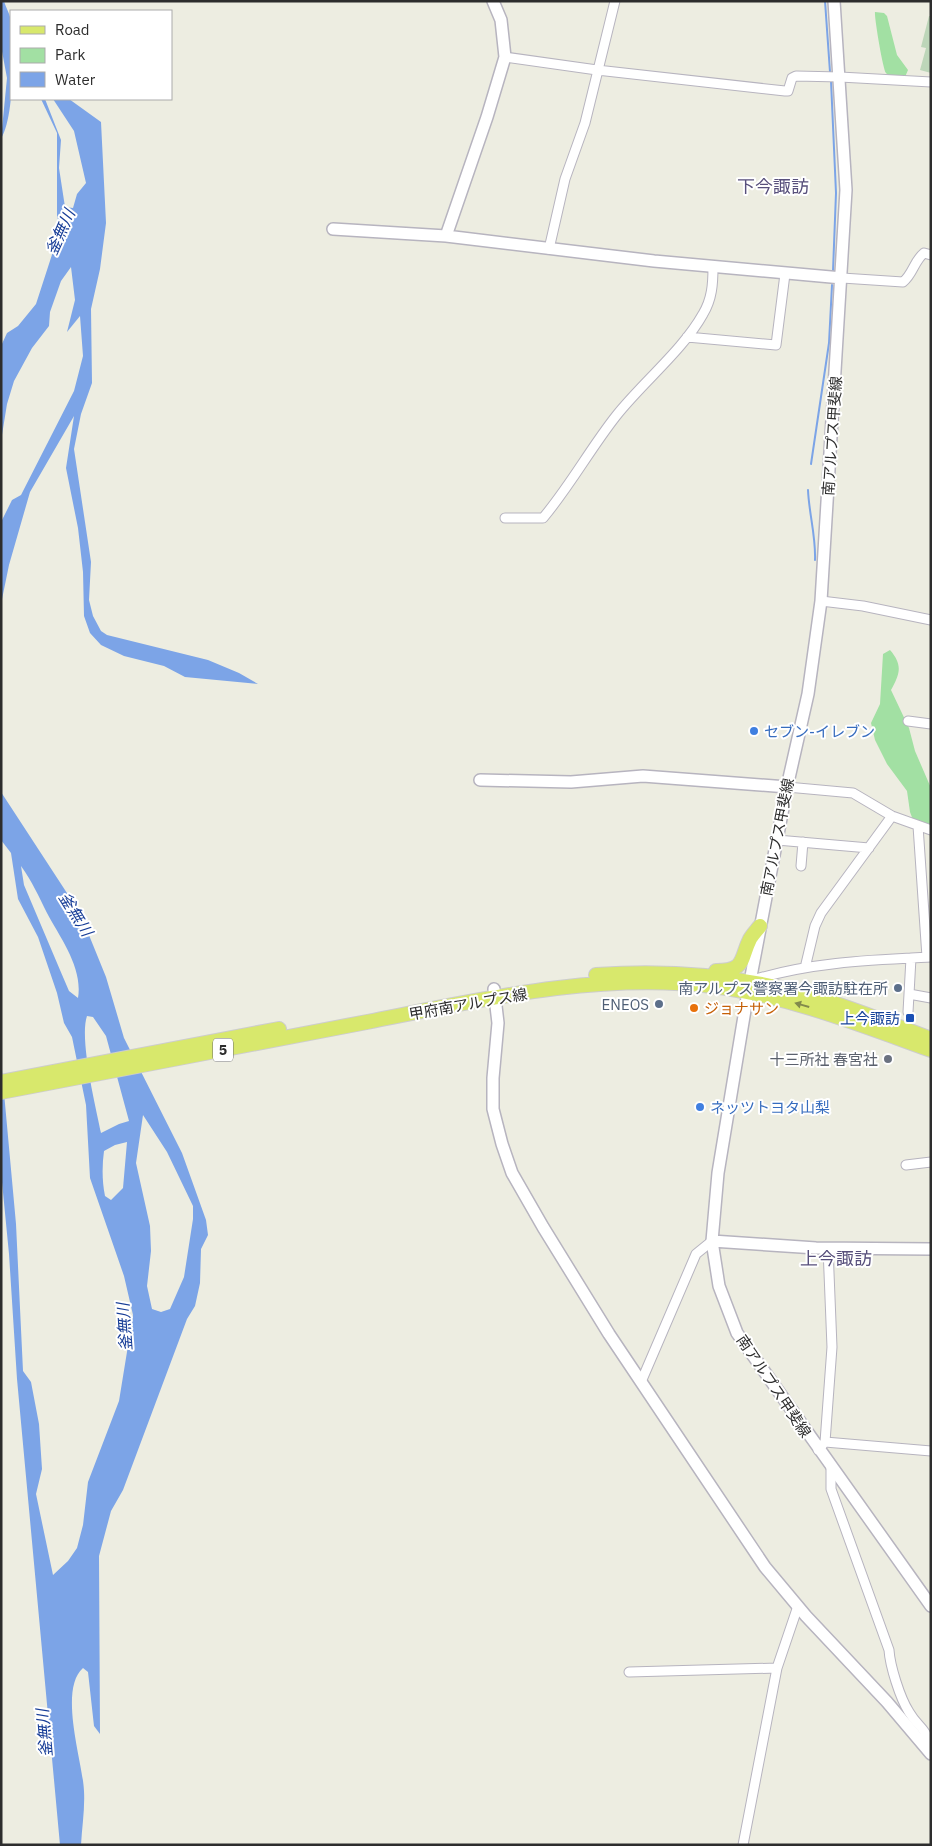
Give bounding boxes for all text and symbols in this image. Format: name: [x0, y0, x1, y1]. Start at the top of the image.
legend: [10, 10, 172, 100]
text: Road: [55, 20, 90, 39]
text: Park: [55, 45, 85, 64]
text: Water: [55, 70, 96, 89]
district label: 下今諏訪: [737, 175, 809, 198]
water label: 釜無川: [41, 204, 80, 258]
street label: 南アルプス甲斐線: [818, 376, 846, 496]
place label: セブン-イレブン: [764, 722, 875, 741]
marker: セブン-イレブン: [748, 725, 760, 737]
street label: 南アルプス甲斐線: [756, 776, 798, 898]
water label: 釜無川: [55, 888, 98, 941]
place label: 南アルプス警察署今諏訪駐在所: [678, 979, 888, 998]
marker: 南アルプス警察署今諏訪駐在所: [892, 982, 904, 994]
street label: 甲府南アルプス線: [407, 984, 529, 1024]
place label: ENEOS: [602, 995, 649, 1014]
marker: ENEOS: [653, 998, 665, 1010]
place label: ジョナサン: [704, 999, 779, 1018]
one-way arrow: [795, 1000, 810, 1008]
marker: ジョナサン: [688, 1002, 700, 1014]
place label: 上今諏訪: [840, 1009, 900, 1028]
marker: 上今諏訪: [904, 1012, 916, 1024]
road number: 5: [213, 1038, 233, 1062]
place label: 十三所社 春宮社: [769, 1050, 878, 1069]
marker: 十三所社 春宮社: [882, 1053, 894, 1065]
place label: ネッツトヨタ山梨: [710, 1098, 830, 1117]
marker: ネッツトヨタ山梨: [694, 1101, 706, 1113]
district label: 上今諏訪: [800, 1247, 872, 1270]
water label: 釜無川: [112, 1300, 136, 1352]
street label: 南アルプス甲斐線: [733, 1331, 815, 1441]
water label: 釜無川: [32, 1706, 56, 1758]

